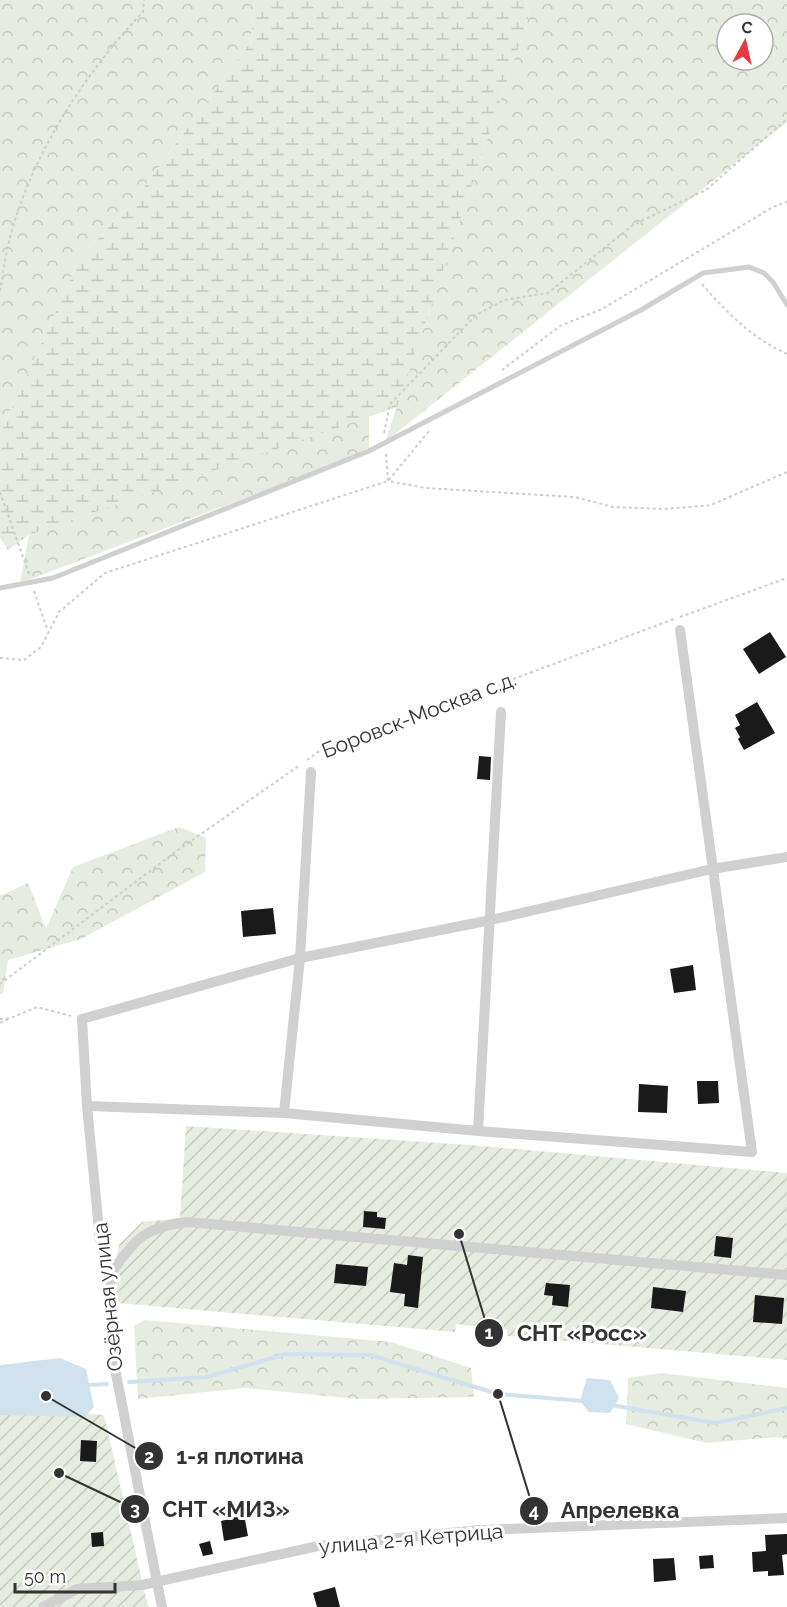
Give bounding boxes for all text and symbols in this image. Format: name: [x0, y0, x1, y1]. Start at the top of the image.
north arrow: [715, 12, 775, 72]
text: С: [740, 17, 754, 38]
street label: Боровск-Москва с.д.: [318, 666, 520, 763]
street label: Озёрная улица: [87, 1221, 128, 1373]
callout: СНТ «Росс»: [474, 1313, 659, 1353]
text: СНТ «Росс»: [517, 1320, 647, 1346]
text: 1: [485, 1322, 494, 1343]
callout: 1-я плотина: [134, 1436, 315, 1476]
text: 1-я плотина: [176, 1443, 304, 1469]
text: 2: [144, 1446, 154, 1467]
callout: СНТ «МИЗ»: [120, 1489, 302, 1529]
callout: Апрелевка: [519, 1491, 691, 1531]
text: СНТ «МИЗ»: [162, 1496, 290, 1522]
text: Апрелевка: [561, 1497, 679, 1523]
text: 3: [130, 1498, 140, 1519]
text: 4: [529, 1500, 539, 1521]
street label: улица 2-я Кетрица: [318, 1518, 504, 1559]
scale bar: [15, 1556, 116, 1594]
text: 50 m: [24, 1566, 66, 1587]

